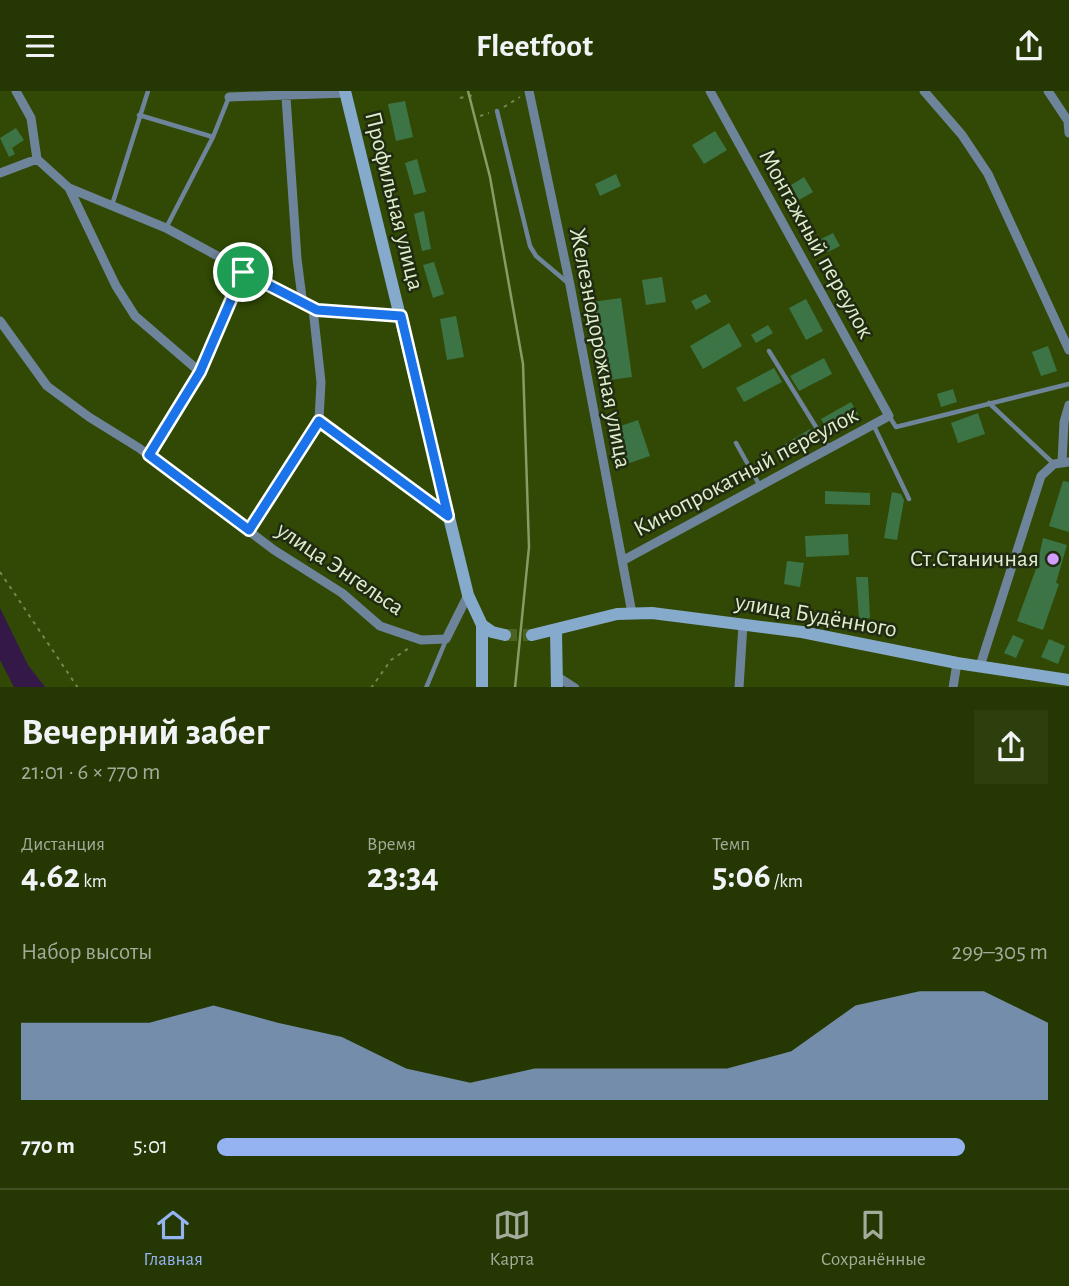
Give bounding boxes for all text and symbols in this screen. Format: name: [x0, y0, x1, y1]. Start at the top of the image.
icon: menu: [21, 27, 59, 65]
icon: share: [1010, 27, 1048, 65]
text: Fleetfoot: [476, 30, 593, 62]
street label: Профильная улица: [360, 109, 428, 293]
street label: Монтажный переулок: [754, 145, 878, 343]
street label: Железнодорожная улица: [565, 226, 635, 470]
pin: [213, 242, 273, 302]
icon: arrive: [224, 253, 262, 291]
street label: Кинопрокатный переулок: [630, 403, 862, 541]
street label: улица Энгельса: [271, 517, 408, 620]
place label: Ст.Станичная: [910, 547, 1039, 571]
marker: Ст.Станичная: [1045, 551, 1061, 567]
street label: улица Будённого: [732, 590, 899, 642]
button: share: [974, 710, 1048, 784]
text: Вечерний забег: [21, 714, 270, 752]
text: 21:01 · 6 × 770 m: [21, 761, 161, 784]
text: Дистанция: [21, 835, 105, 854]
text: Время: [367, 835, 416, 854]
text: Темп: [712, 835, 750, 854]
text: 4.62: [21, 859, 80, 894]
text: 23:34: [367, 859, 439, 894]
text: 5:06: [712, 859, 771, 894]
text: km: [80, 872, 107, 891]
text: /km: [771, 872, 803, 891]
text: Набор высоты: [21, 941, 153, 964]
text: 299–305 m: [952, 941, 1048, 964]
text: 770 m: [21, 1135, 75, 1158]
text: 5:01: [133, 1135, 168, 1158]
tab: Главная: [143, 1206, 203, 1271]
tab: Карта: [490, 1206, 534, 1271]
tab: Сохранённые: [821, 1206, 926, 1271]

